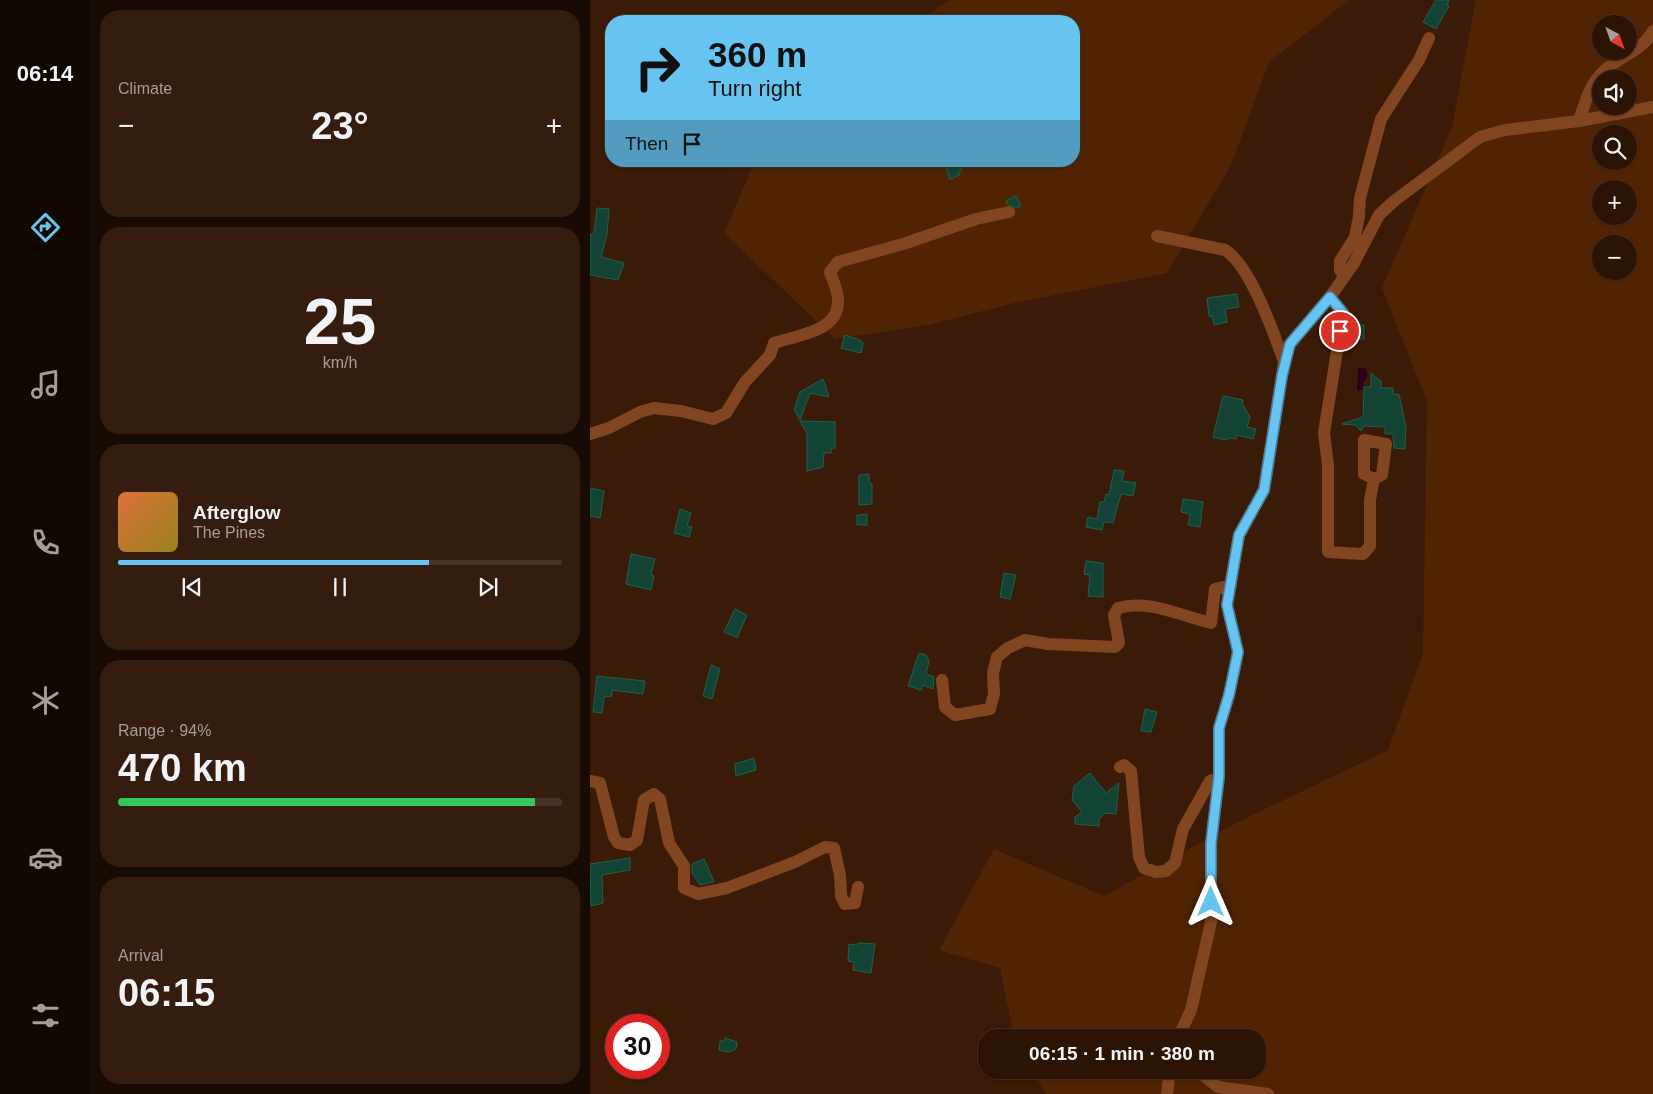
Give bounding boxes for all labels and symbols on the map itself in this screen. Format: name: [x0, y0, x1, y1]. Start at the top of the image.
north arrow: [1592, 15, 1638, 60]
pin: [1319, 310, 1361, 352]
position arrow: [1184, 875, 1236, 927]
speed limit sign: 30: [605, 1014, 670, 1079]

